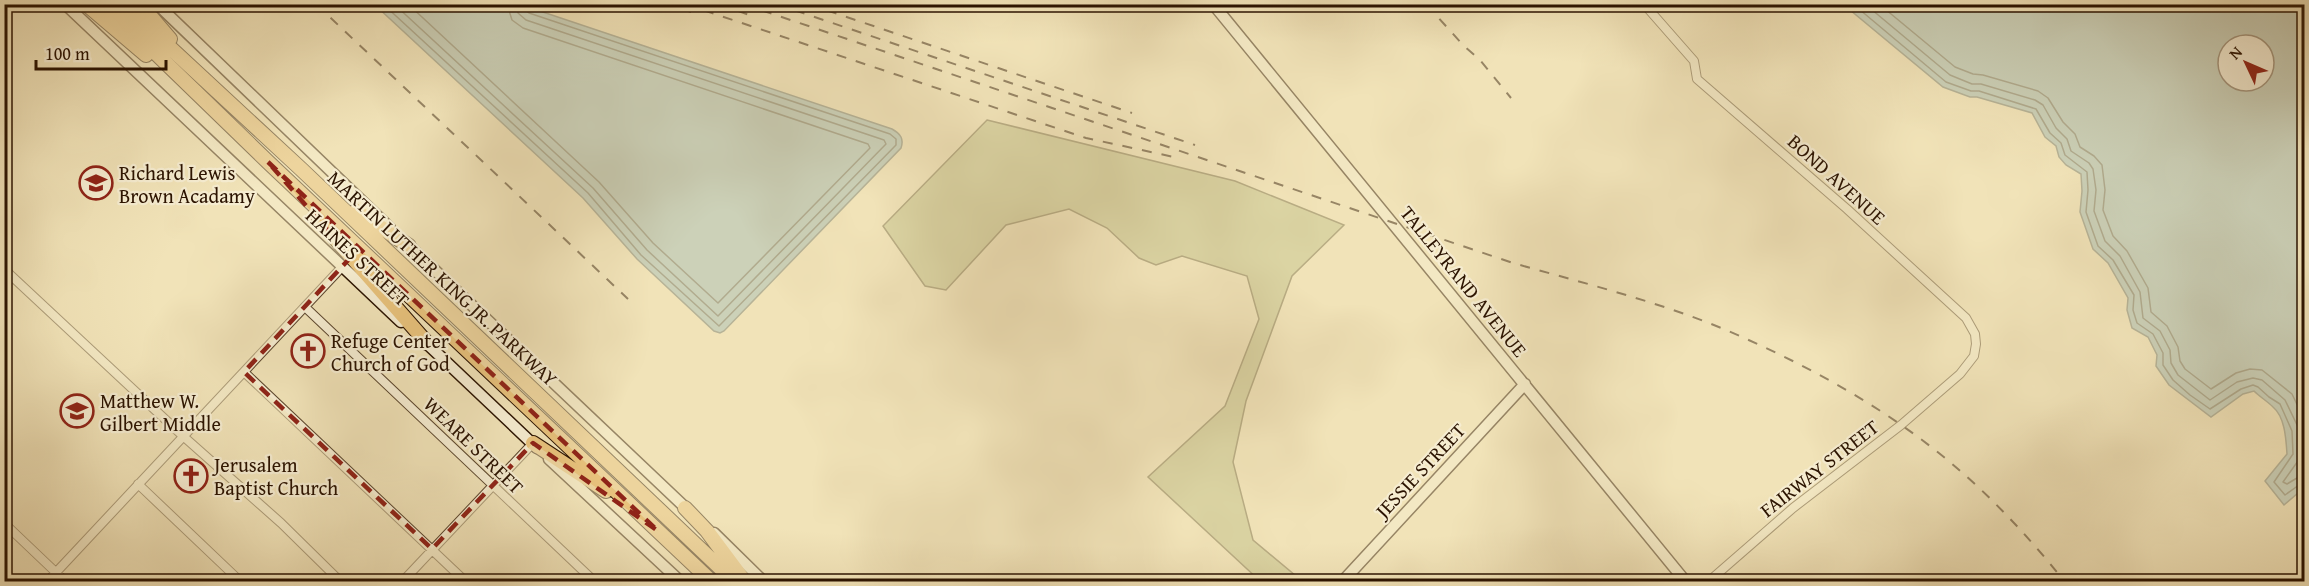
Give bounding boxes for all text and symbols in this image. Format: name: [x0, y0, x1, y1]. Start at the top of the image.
scale bar: [36, 33, 166, 71]
north arrow: [2216, 33, 2276, 93]
text: 100 m: [45, 40, 90, 67]
text: N: [2223, 40, 2248, 65]
street label: BOND AVENUE: [1781, 127, 1893, 231]
place label: Richard Lewis Brown Acadamy: [119, 158, 255, 210]
street label: MARTIN LUTHER KING JR. PARKWAY: [322, 163, 564, 393]
school or university icon: Richard Lewis Brown Acadamy: [78, 165, 114, 201]
street label: TALLEYRAND AVENUE: [1394, 199, 1534, 363]
street label: HAINES STREET: [300, 201, 416, 313]
place label: Refuge Center Church of God: [331, 326, 450, 378]
church icon: Refuge Center Church of God: [290, 333, 326, 369]
place label: Matthew W. Gilbert Middle: [100, 386, 221, 438]
street label: WEARE STREET: [417, 390, 531, 500]
school or university icon: Matthew W. Gilbert Middle: [59, 393, 95, 429]
street label: FAIRWAY STREET: [1753, 412, 1885, 524]
street label: JESSIE STREET: [1366, 416, 1472, 526]
place label: Jerusalem Baptist Church: [211, 450, 338, 502]
church icon: Jerusalem Baptist Church: [173, 458, 209, 494]

